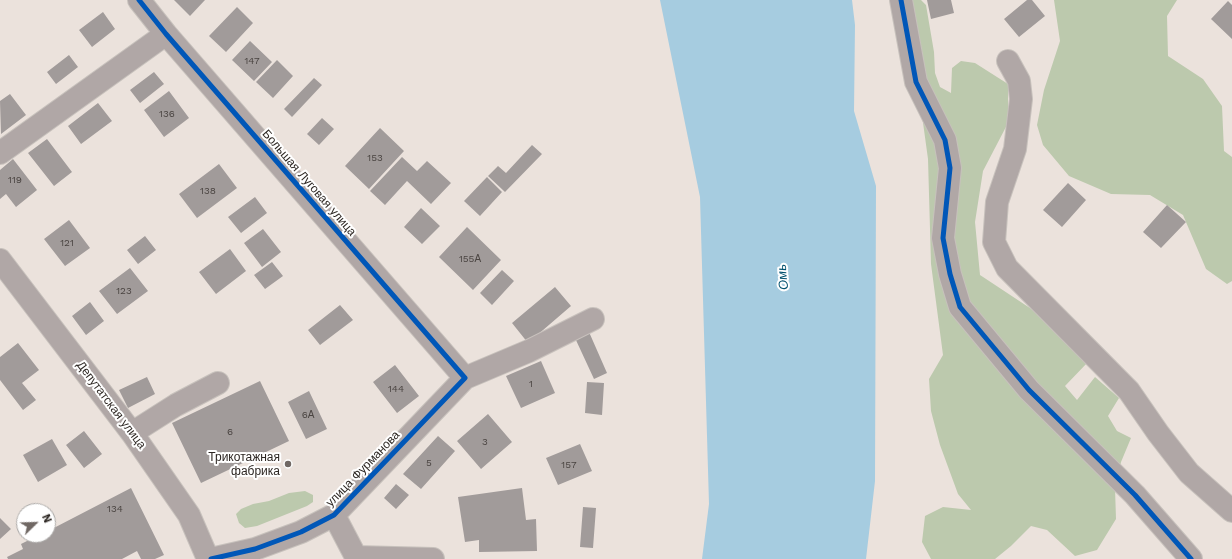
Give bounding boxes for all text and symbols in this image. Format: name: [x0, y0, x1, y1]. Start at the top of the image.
house number: 147: [244, 55, 260, 67]
house number: 136: [159, 108, 175, 120]
street label: Большая Луговая улица: [259, 127, 359, 239]
house number: 153: [367, 152, 383, 164]
house number: 119: [8, 174, 22, 186]
house number: 138: [200, 185, 216, 197]
house number: 121: [60, 237, 74, 249]
house number: 155А: [459, 253, 481, 265]
water label: Омь: [774, 263, 792, 291]
house number: 123: [116, 285, 132, 297]
street label: Депутатская улица: [73, 358, 149, 452]
house number: 1: [529, 378, 533, 390]
house number: 144: [388, 383, 404, 395]
house number: 6А: [302, 409, 314, 421]
house number: 6: [227, 426, 233, 438]
street label: улица Фурманова: [323, 428, 403, 510]
house number: 3: [482, 436, 488, 448]
place label: Трикотажная фабрика: [208, 450, 280, 478]
house number: 5: [426, 457, 432, 469]
marker: Трикотажная фабрика: [283, 459, 293, 469]
house number: 157: [561, 459, 577, 471]
north arrow: [16, 503, 56, 543]
house number: 134: [107, 503, 123, 515]
text: N: [39, 512, 54, 525]

